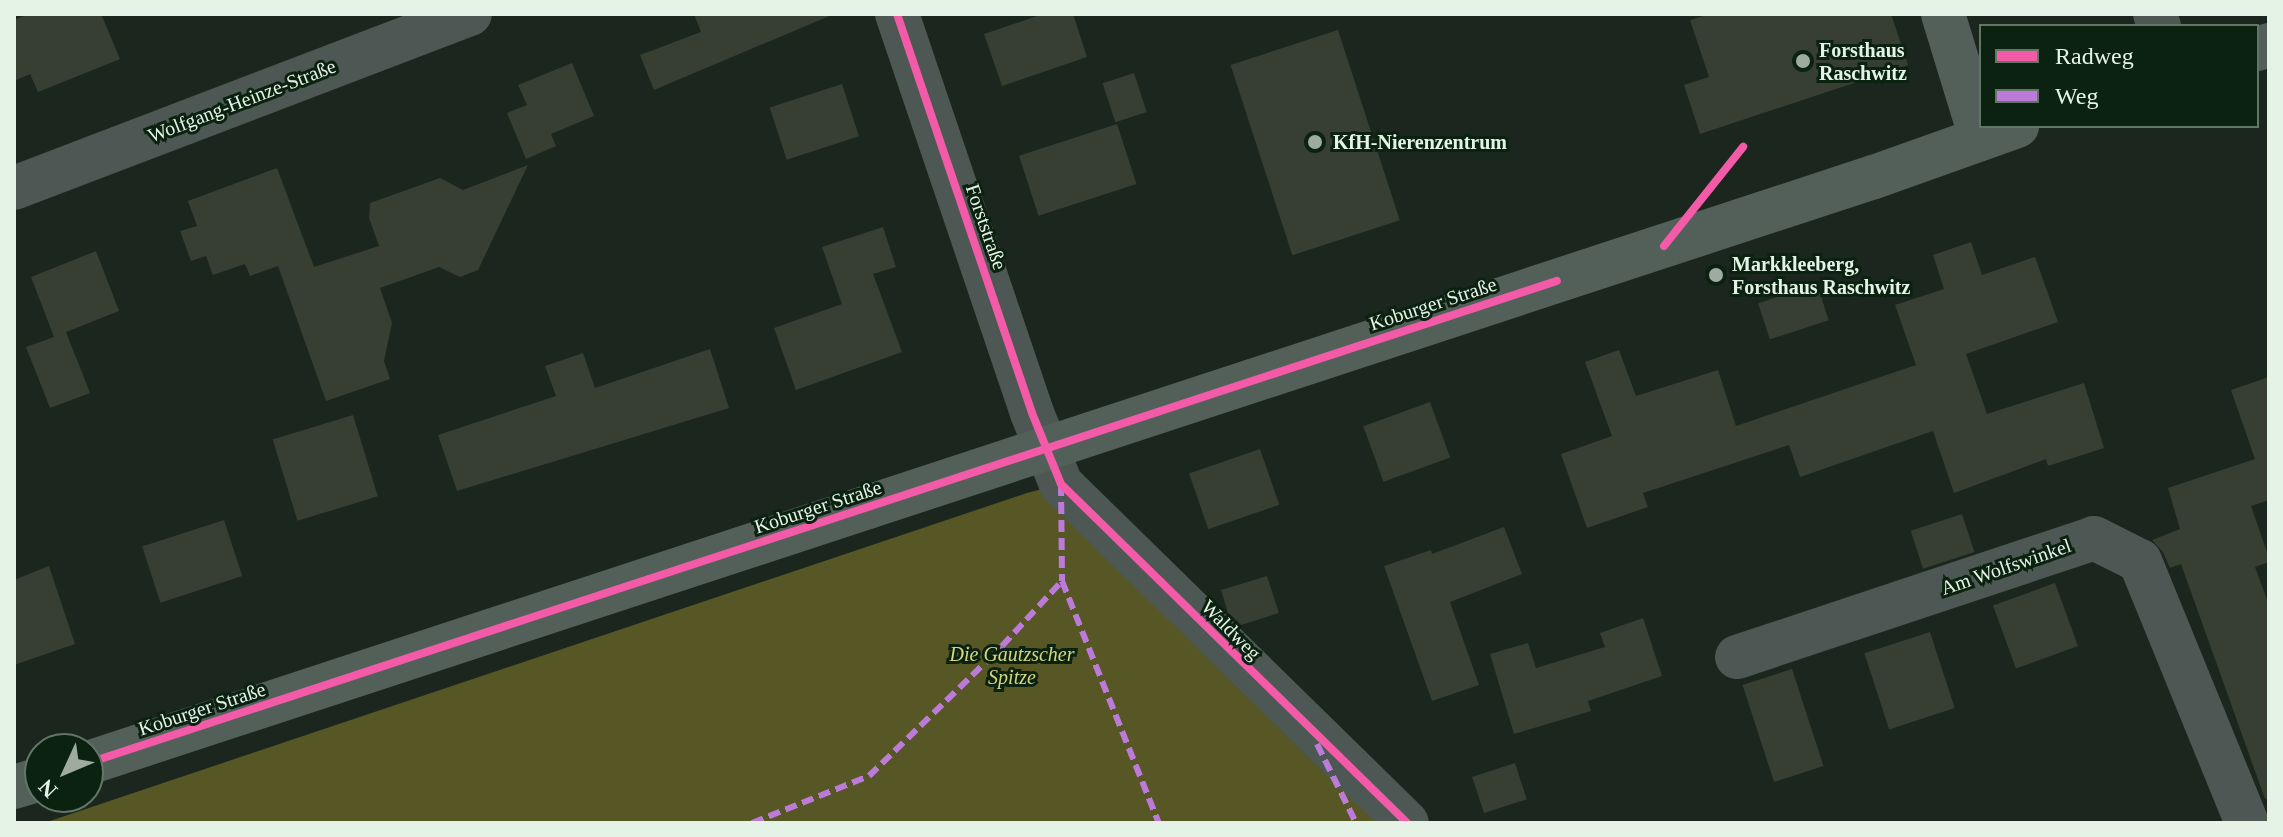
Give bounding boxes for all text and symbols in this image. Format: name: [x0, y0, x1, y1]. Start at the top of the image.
legend: [1979, 24, 2259, 128]
place label: Forsthaus Raschwitz: [1819, 38, 1907, 85]
text: Radweg: [2055, 43, 2134, 69]
marker: Forsthaus Raschwitz: [1794, 52, 1812, 70]
street label: Wolfgang-Heinze-Straße: [145, 54, 339, 148]
text: Weg: [2055, 83, 2098, 109]
place label: KfH-Nierenzentrum: [1333, 130, 1507, 154]
marker: KfH-Nierenzentrum: [1304, 131, 1326, 153]
street label: Forststraße: [960, 181, 1012, 273]
place label: Markkleeberg, Forsthaus Raschwitz: [1732, 252, 1910, 299]
marker: Markkleeberg, Forsthaus Raschwitz: [1707, 266, 1725, 284]
street label: Koburger Straße: [1366, 272, 1500, 336]
street label: Koburger Straße: [751, 475, 885, 539]
street label: Am Wolfswinkel: [1937, 533, 2075, 601]
street label: Waldweg: [1196, 595, 1266, 665]
park label: Die Gautzscher Spitze: [950, 642, 1074, 689]
street label: Koburger Straße: [135, 677, 269, 741]
north arrow: [24, 733, 104, 813]
text: N: [33, 774, 62, 803]

